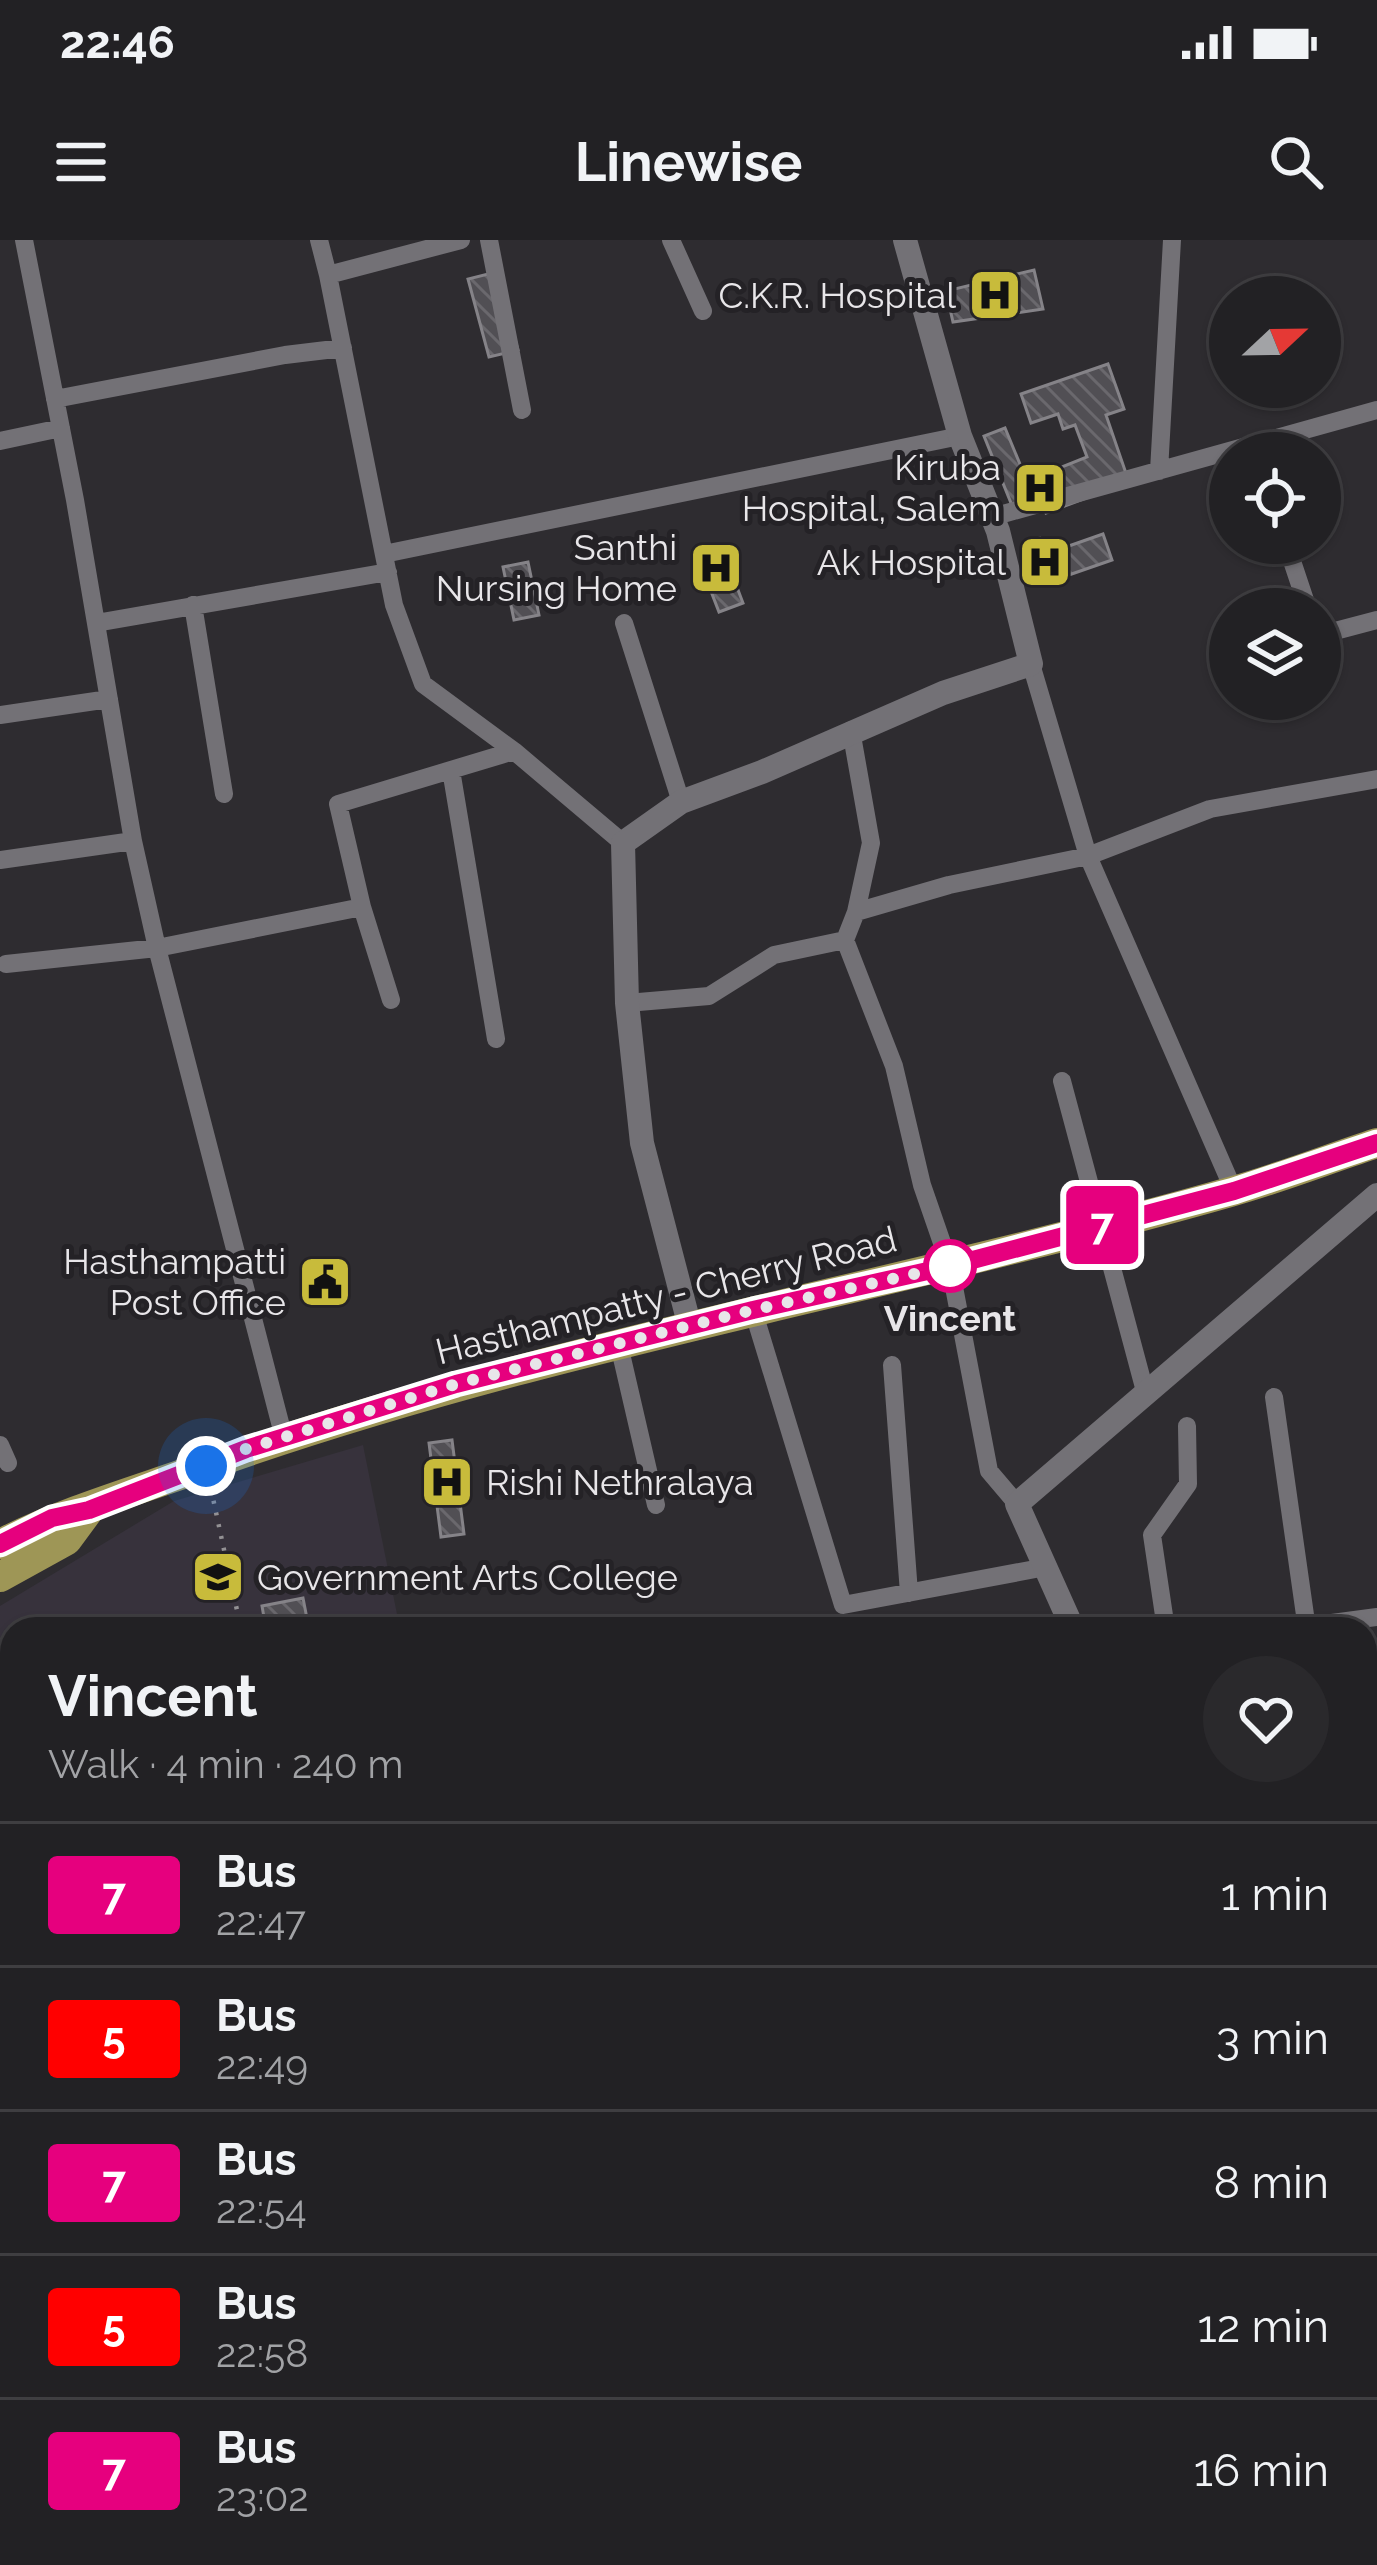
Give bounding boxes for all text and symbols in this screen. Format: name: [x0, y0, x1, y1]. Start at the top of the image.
text: 22:46: [60, 16, 175, 69]
icon: menu: [48, 129, 114, 195]
icon: search: [1263, 129, 1329, 195]
text: Linewise: [575, 130, 802, 194]
hospital icon: C.K.R. Hospital: [967, 267, 1023, 323]
place label: C.K.R. Hospital: [718, 274, 956, 316]
north arrow: [1209, 276, 1341, 408]
map controls: [1209, 276, 1341, 720]
button: locate: [1209, 432, 1341, 564]
place label: Kiruba Hospital, Salem: [742, 446, 1001, 529]
hospital icon: Kiruba Hospital, Salem: [1012, 460, 1068, 516]
place label: Santhi Nursing Home: [436, 526, 677, 609]
hospital icon: Ak Hospital: [1017, 534, 1073, 590]
hospital icon: Santhi Nursing Home: [688, 540, 744, 596]
place label: Ak Hospital: [817, 541, 1006, 583]
button: layers: [1209, 588, 1341, 720]
line badge: 7: [1063, 1186, 1141, 1264]
text: 7: [1090, 1200, 1114, 1249]
street label: Hasthampatty - Cherry Road: [431, 1217, 901, 1373]
place label: Hasthampatti Post Office: [63, 1240, 286, 1323]
marker: Vincent: [925, 1241, 975, 1291]
public building icon: Hasthampatti Post Office: [297, 1254, 353, 1310]
place label: Vincent: [884, 1297, 1016, 1339]
your location: [176, 1436, 236, 1496]
hospital icon: Rishi Nethralaya: [419, 1454, 475, 1510]
place label: Rishi Nethralaya: [486, 1461, 754, 1503]
school or university icon: Government Arts College: [190, 1549, 246, 1605]
place label: Government Arts College: [257, 1556, 678, 1598]
button: heart: [1203, 1656, 1329, 1782]
text: Vincent: [48, 1662, 258, 1729]
text: Walk · 4 min · 240 m: [48, 1741, 403, 1787]
text: Bus: [216, 1845, 297, 1898]
text: 1 min: [1221, 1868, 1329, 1921]
text: 7: [102, 1870, 126, 1919]
text: 22:47: [216, 1898, 306, 1944]
text: Bus: [216, 1989, 297, 2042]
text: 3 min: [1216, 2012, 1329, 2065]
text: 5: [102, 2014, 126, 2063]
text: 22:49: [216, 2042, 308, 2088]
text: Bus: [216, 2133, 297, 2186]
text: 8 min: [1213, 2156, 1329, 2209]
text: 7: [102, 2158, 126, 2207]
text: 22:54: [216, 2186, 307, 2232]
text: Bus: [216, 2277, 297, 2330]
text: 12 min: [1197, 2300, 1329, 2353]
text: 5: [102, 2302, 126, 2351]
text: 22:58: [216, 2330, 308, 2376]
text: Bus: [216, 2421, 297, 2474]
text: 16 min: [1194, 2444, 1329, 2497]
text: 7: [102, 2446, 126, 2495]
text: 23:02: [216, 2474, 309, 2520]

